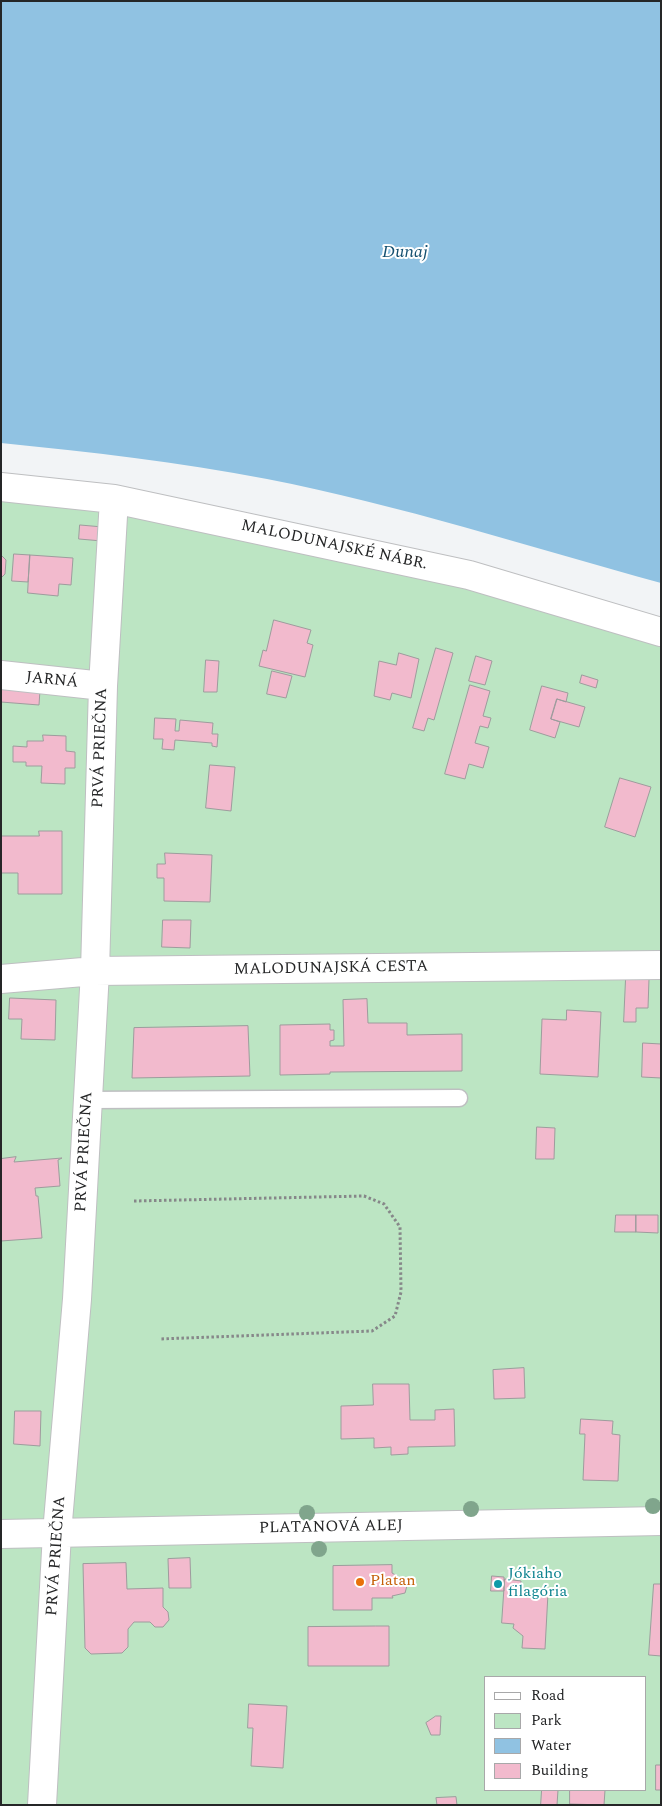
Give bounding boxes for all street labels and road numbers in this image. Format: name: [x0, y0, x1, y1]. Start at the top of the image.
street label: MALODUNAJSKÉ NÁBR.: [239, 517, 429, 575]
street label: JARNÁ: [25, 669, 79, 693]
street label: PRVÁ PRIEČNA: [89, 688, 113, 808]
street label: MALODUNAJSKÁ CESTA: [234, 958, 428, 980]
street label: PRVÁ PRIEČNA: [72, 1091, 98, 1213]
street label: PRVÁ PRIEČNA: [43, 1495, 71, 1617]
street label: PLATANOVÁ ALEJ: [259, 1517, 403, 1539]

